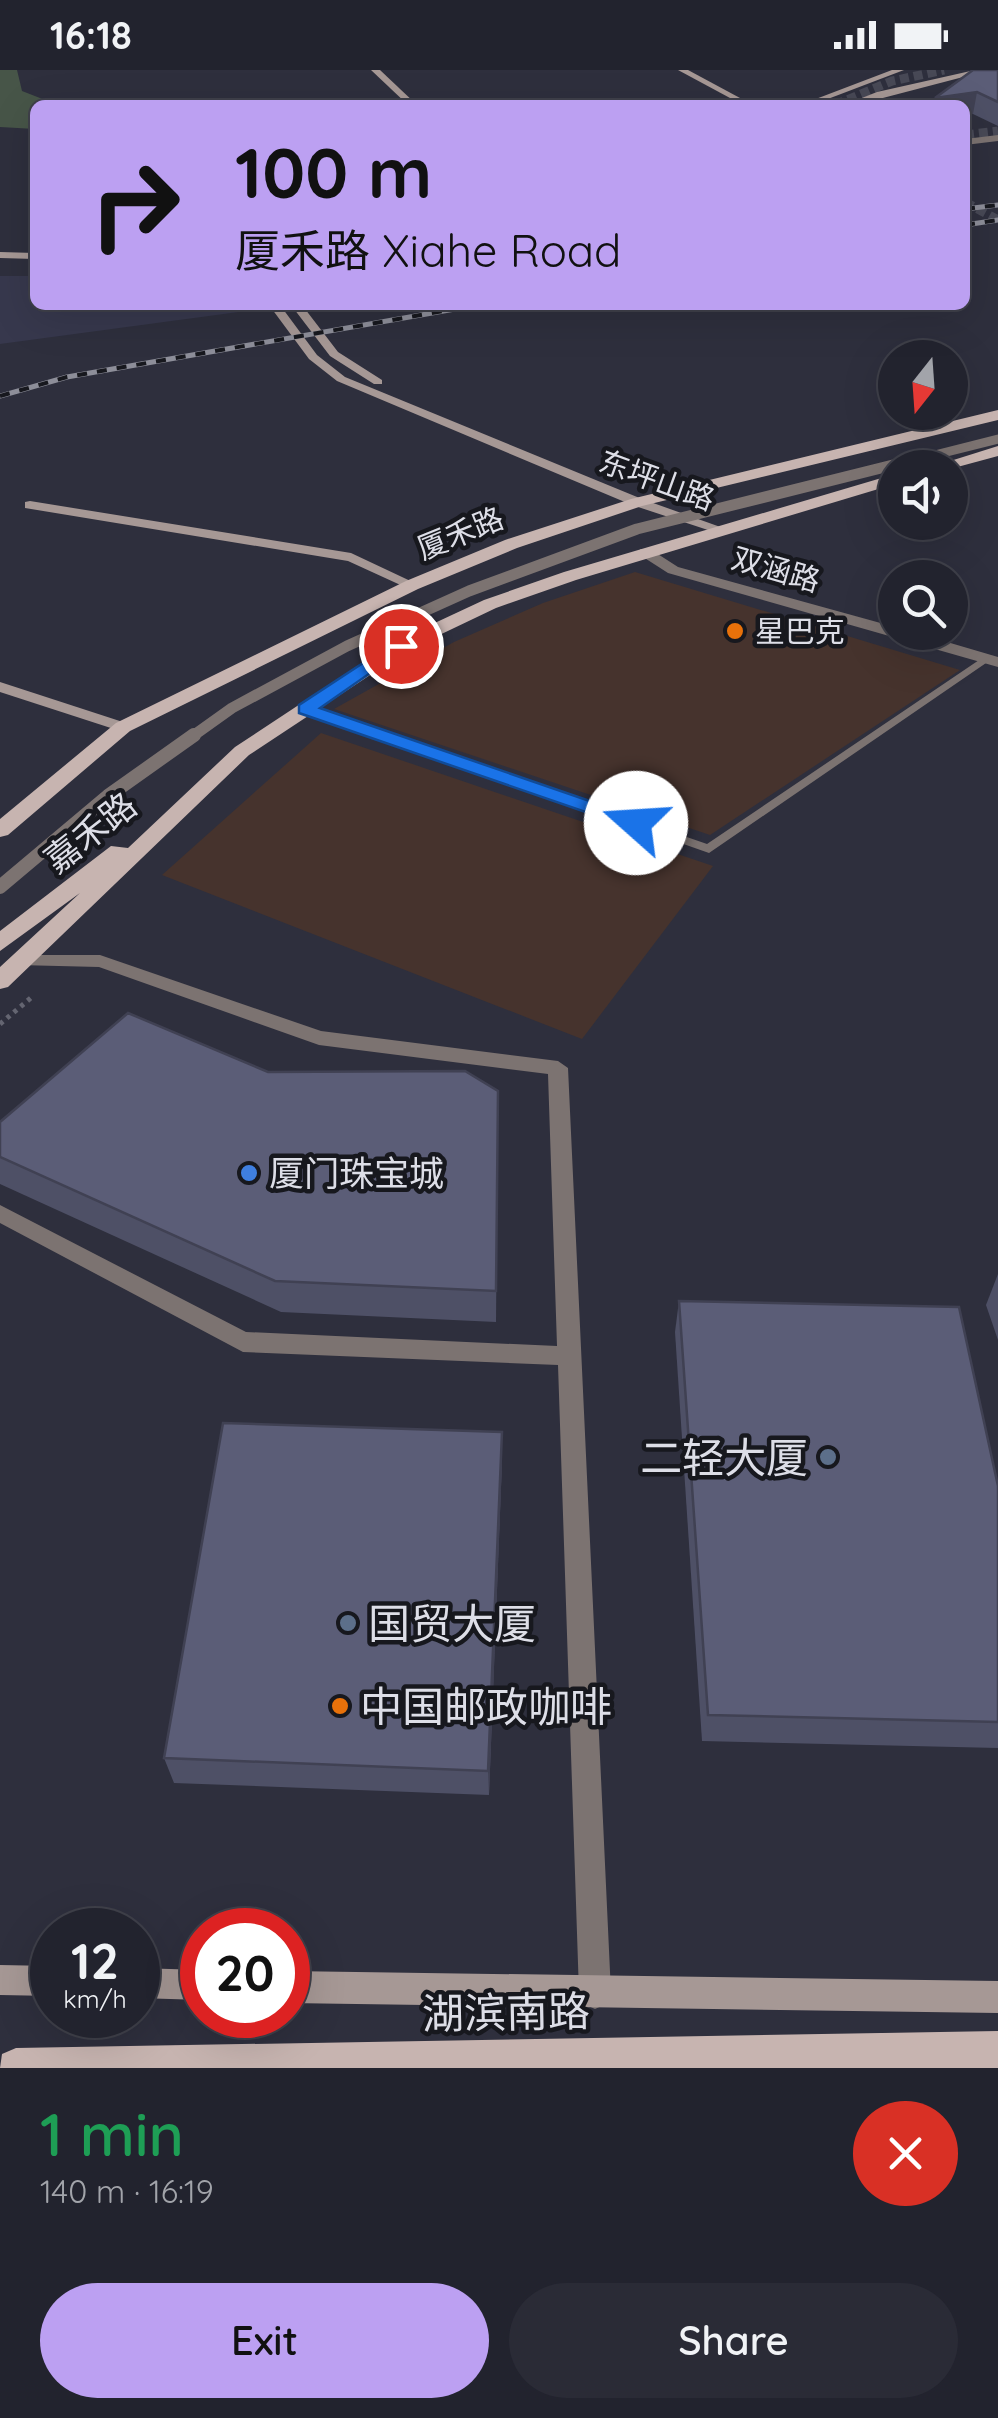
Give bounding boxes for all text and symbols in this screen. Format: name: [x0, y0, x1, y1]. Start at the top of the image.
text: 16:18: [50, 11, 132, 59]
text: 100 m: [235, 128, 432, 216]
icon: right: [70, 140, 200, 270]
text: 厦禾路 Xiahe Road: [235, 222, 621, 278]
north arrow: [878, 340, 968, 430]
map controls: [878, 340, 968, 650]
street label: 东坪山路: [594, 442, 720, 518]
button: sound: [878, 450, 968, 540]
street label: 厦禾路: [411, 499, 509, 567]
street label: 双涵路: [728, 538, 824, 600]
button: search: [878, 560, 968, 650]
pin: [359, 604, 444, 689]
place label: 星巴克: [755, 612, 845, 650]
icon: arrive: [374, 619, 429, 674]
marker: 星巴克: [724, 620, 746, 642]
position arrow: [584, 771, 688, 875]
street label: 嘉禾路: [35, 782, 145, 882]
place label: 厦门珠宝城: [269, 1151, 444, 1195]
marker: 厦门珠宝城: [238, 1162, 260, 1184]
place label: 二轻大厦: [640, 1431, 808, 1484]
marker: 二轻大厦: [817, 1446, 839, 1468]
place label: 国贸大厦: [368, 1597, 536, 1650]
marker: 国贸大厦: [337, 1612, 359, 1634]
place label: 中国邮政咖啡: [360, 1680, 612, 1733]
marker: 中国邮政咖啡: [329, 1695, 351, 1717]
speed limit sign: 20: [180, 1908, 310, 2038]
text: 12: [71, 1929, 119, 1992]
text: km/h: [63, 1983, 127, 2014]
street label: 湖滨南路: [422, 1984, 590, 2040]
text: 1 min: [40, 2096, 184, 2171]
button: close: [853, 2101, 958, 2206]
text: 140 m · 16:19: [40, 2171, 214, 2211]
button: Exit: [40, 2283, 489, 2398]
button: Share: [509, 2283, 958, 2398]

